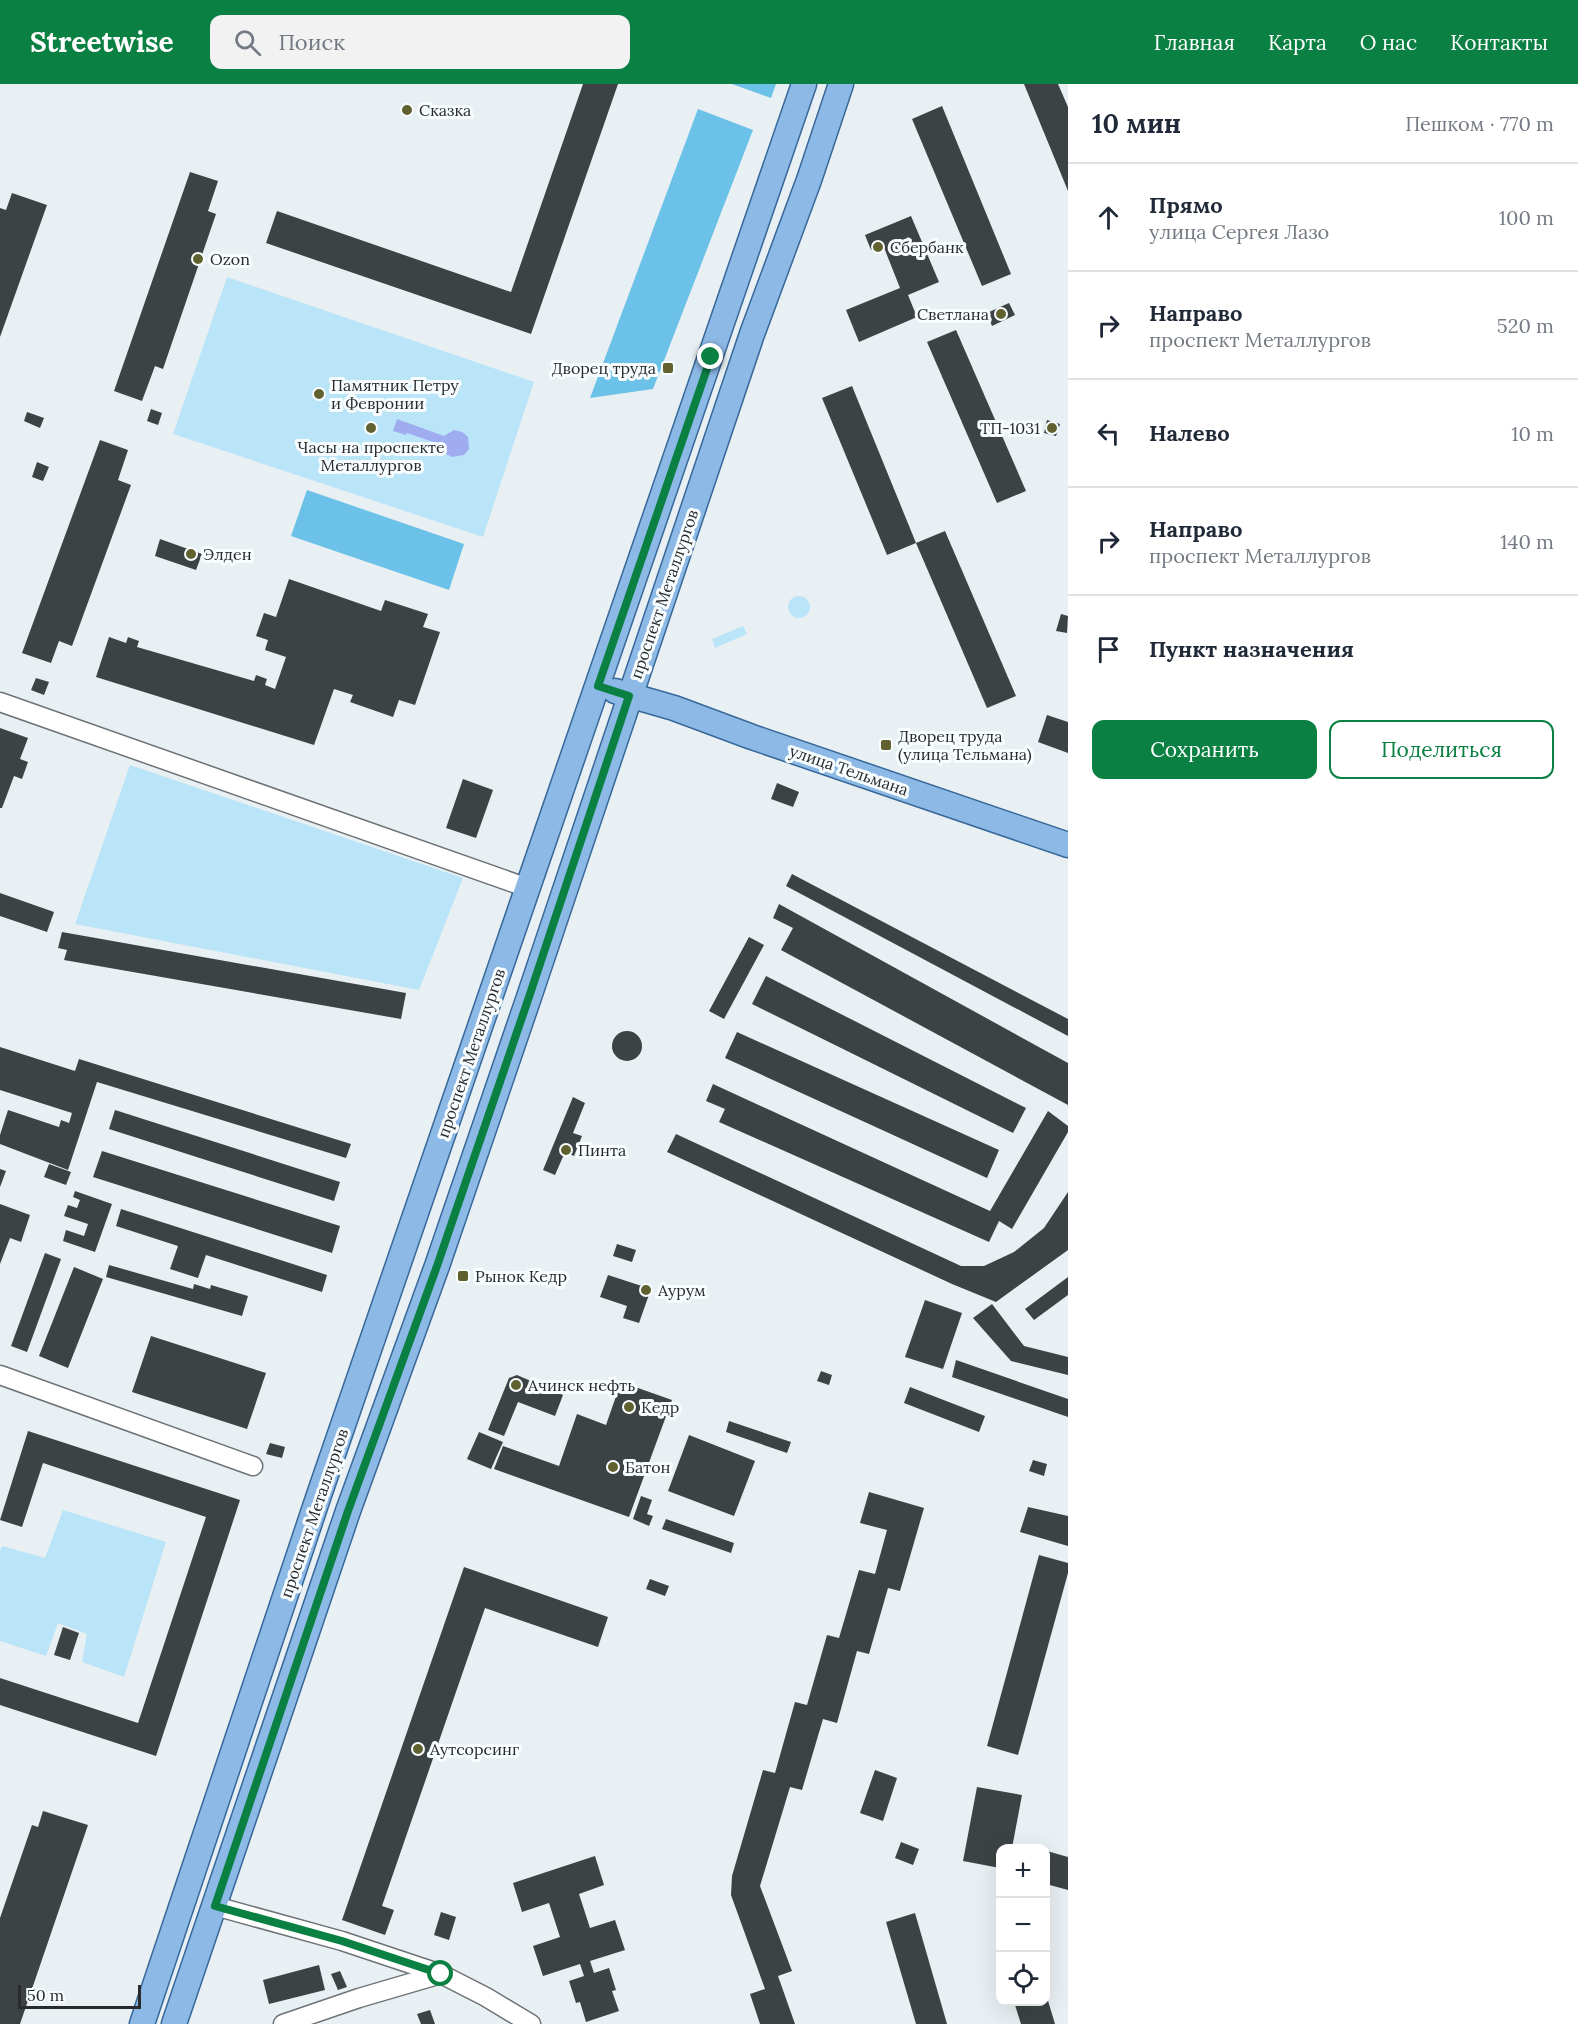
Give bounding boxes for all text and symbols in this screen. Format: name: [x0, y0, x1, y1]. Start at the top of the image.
search box: [210, 15, 630, 69]
text: Streetwise: [30, 24, 174, 60]
icon: search: [231, 26, 264, 59]
text: Поиск: [279, 28, 345, 56]
text: Главная: [1154, 29, 1235, 56]
text: Карта: [1268, 29, 1327, 56]
text: О нас: [1360, 29, 1417, 56]
text: Контакты: [1450, 29, 1548, 56]
place label: Сказка: [419, 100, 471, 120]
marker: Сказка: [400, 103, 414, 117]
text: 10 мин: [1092, 107, 1181, 140]
text: Пешком · 770 m: [1405, 111, 1554, 136]
text: Прямо: [1149, 191, 1223, 219]
icon: ahead: [1092, 201, 1125, 234]
text: 100 m: [1499, 205, 1554, 230]
text: улица Сергея Лазо: [1149, 219, 1329, 244]
place label: Сбербанк: [890, 237, 964, 257]
marker: Сбербанк: [871, 240, 885, 254]
place label: Ozon: [210, 249, 250, 269]
marker: Ozon: [191, 252, 205, 266]
text: Направо: [1149, 299, 1243, 327]
place label: Светлана: [917, 304, 989, 324]
marker: Светлана: [994, 307, 1008, 321]
icon: right: [1092, 309, 1125, 342]
text: 520 m: [1497, 313, 1554, 338]
text: проспект Металлургов: [1149, 327, 1371, 352]
route end: [697, 343, 723, 369]
place label: Дворец труда: [552, 358, 656, 378]
marker: Дворец труда: [661, 361, 675, 375]
place label: Памятник Петру и Февронии: [331, 375, 459, 413]
marker: Памятник Петру и Февронии: [312, 387, 326, 401]
icon: left: [1092, 417, 1125, 450]
place label: ТП-1031: [980, 418, 1040, 438]
text: Налево: [1149, 419, 1230, 447]
marker: Часы на проспекте Металлургов: [364, 421, 378, 435]
marker: ТП-1031: [1045, 421, 1059, 435]
text: 10 m: [1511, 421, 1554, 446]
place label: Часы на проспекте Металлургов: [297, 437, 445, 475]
street label: проспект Металлургов: [626, 507, 702, 681]
text: Направо: [1149, 515, 1243, 543]
icon: right: [1092, 525, 1125, 558]
text: 140 m: [1500, 529, 1554, 554]
text: проспект Металлургов: [1149, 543, 1371, 568]
place label: Элден: [203, 544, 252, 564]
marker: Элден: [184, 547, 198, 561]
icon: arrive: [1092, 633, 1125, 666]
text: Пункт назначения: [1149, 635, 1354, 663]
button: Сохранить: [1092, 720, 1317, 779]
button: Поделиться: [1329, 720, 1554, 779]
place label: Дворец труда (улица Тельмана): [898, 726, 1032, 765]
marker: Дворец труда (улица Тельмана): [879, 738, 893, 752]
street label: улица Тельмана: [787, 740, 911, 800]
street label: проспект Металлургов: [433, 966, 509, 1140]
place label: Пинта: [578, 1140, 626, 1160]
marker: Пинта: [559, 1143, 573, 1157]
place label: Рынок Кедр: [475, 1266, 567, 1286]
marker: Рынок Кедр: [456, 1269, 470, 1283]
place label: Аурум: [657, 1280, 706, 1300]
marker: Аурум: [639, 1283, 653, 1297]
place label: Ачинск нефть: [527, 1375, 635, 1395]
marker: Ачинск нефть: [509, 1378, 523, 1392]
place label: Кедр: [641, 1397, 679, 1417]
marker: Кедр: [622, 1400, 636, 1414]
street label: проспект Металлургов: [276, 1426, 352, 1600]
place label: Батон: [625, 1457, 670, 1477]
marker: Батон: [606, 1460, 620, 1474]
place label: Аутсорсинг: [429, 1739, 519, 1759]
marker: Аутсорсинг: [411, 1742, 425, 1756]
map controls: [996, 1844, 1050, 2006]
button: +: [996, 1844, 1050, 1898]
button: −: [996, 1898, 1050, 1952]
button: locate: [996, 1952, 1050, 2006]
route start: [427, 1960, 453, 1986]
scale bar: [18, 1982, 141, 2010]
text: 50 m: [27, 1985, 64, 2005]

